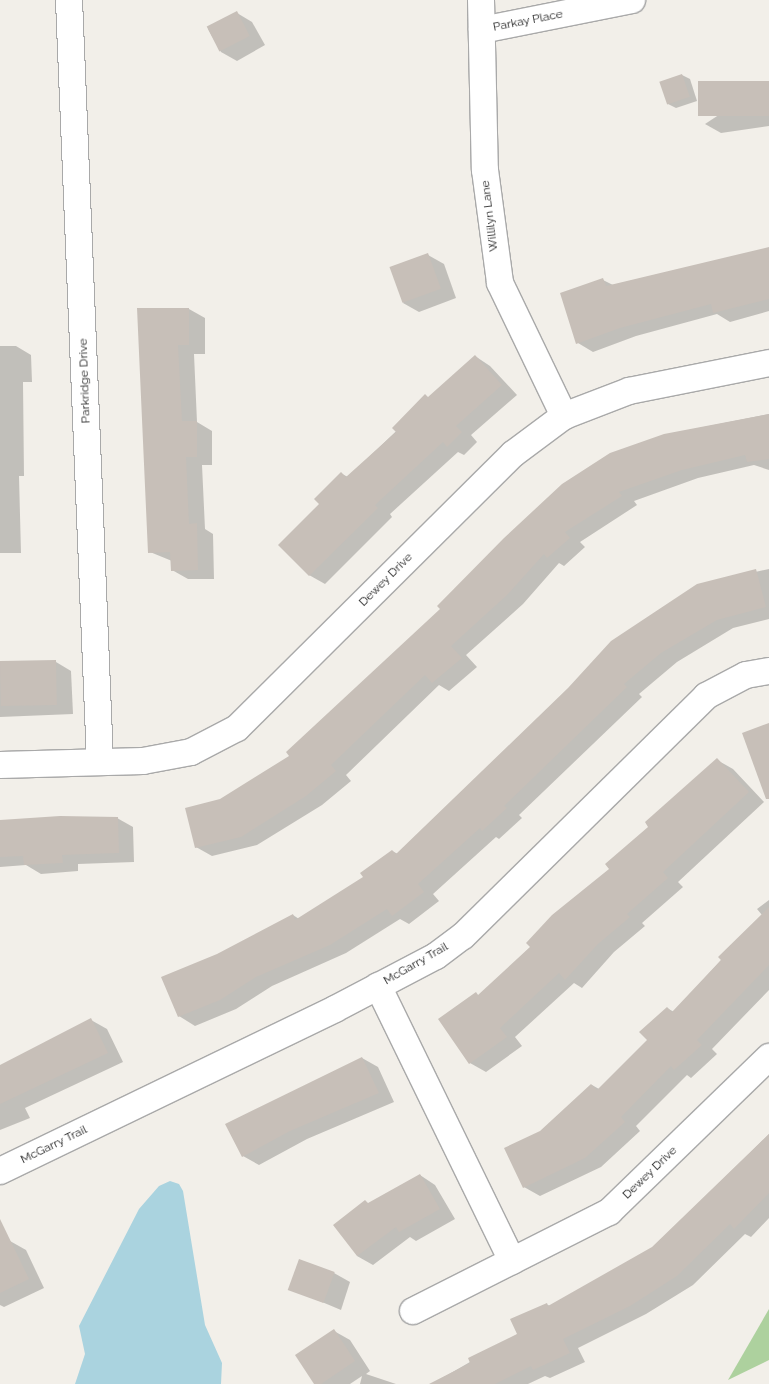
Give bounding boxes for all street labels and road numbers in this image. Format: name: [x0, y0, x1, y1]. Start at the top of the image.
street label: Parkay Place: [492, 7, 564, 35]
street label: Willilyn Lane: [478, 180, 502, 252]
street label: Parkridge Drive: [76, 338, 94, 424]
street label: Dewey Drive: [356, 550, 416, 610]
street label: McGarry Trail: [381, 940, 451, 988]
street label: McGarry Trail: [18, 1123, 90, 1167]
street label: Dewey Drive: [620, 1143, 680, 1203]

